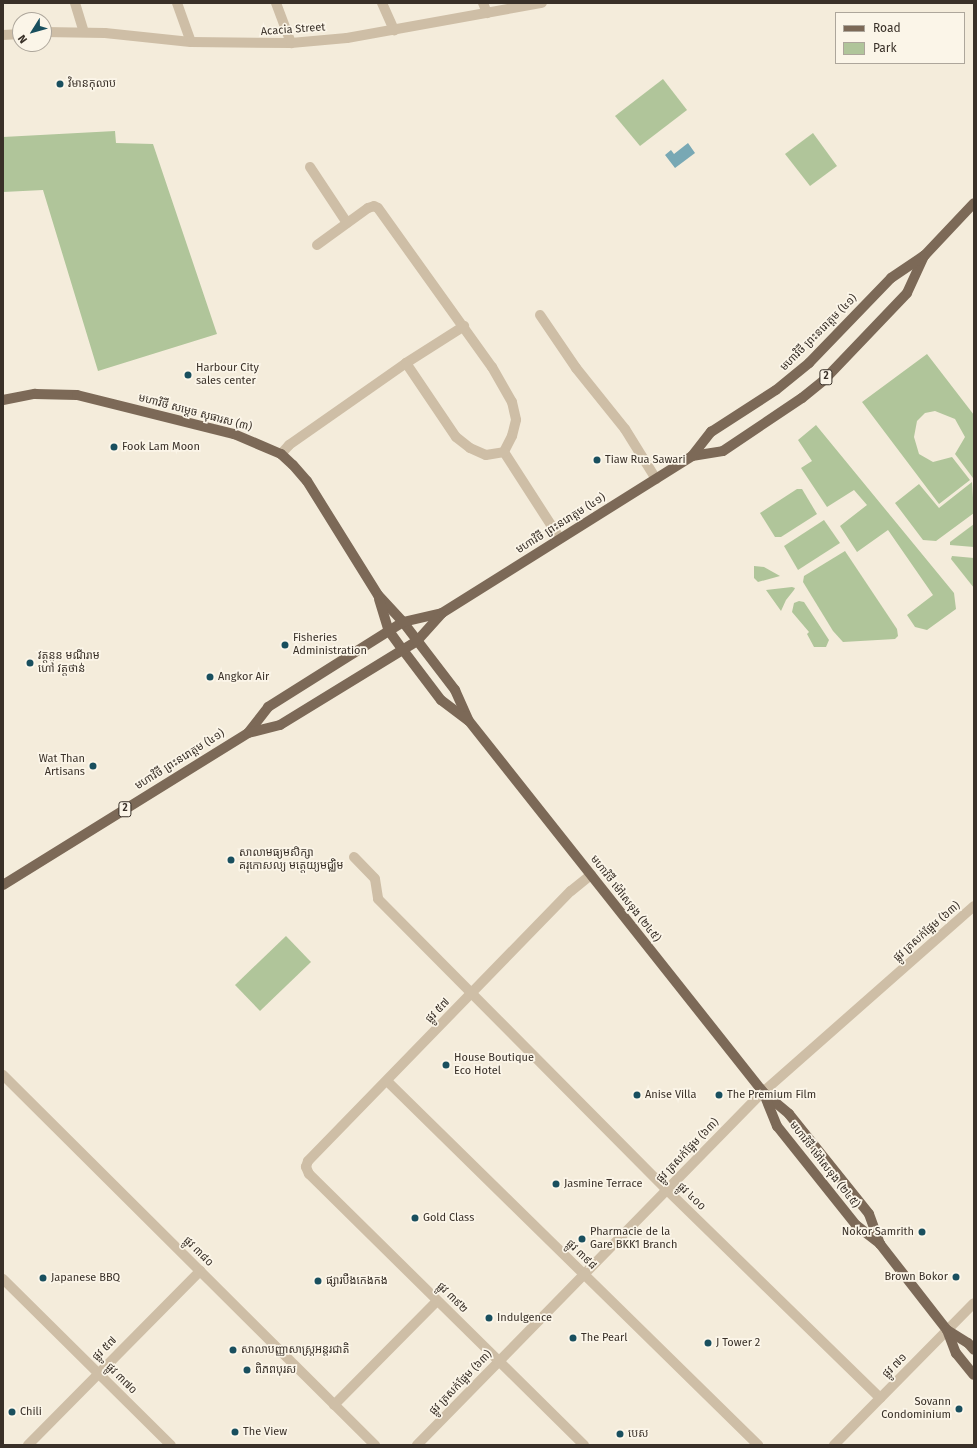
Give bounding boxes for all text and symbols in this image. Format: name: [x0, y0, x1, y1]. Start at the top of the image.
north arrow: [12, 12, 52, 52]
legend: [835, 12, 965, 64]
street label: Acacia Street: [260, 21, 326, 39]
text: Road: [873, 21, 901, 35]
text: N: [15, 32, 30, 46]
text: Park: [873, 41, 897, 55]
place label: វិមានកុលាប: [68, 77, 116, 91]
marker: វិមានកុលាប: [55, 79, 65, 89]
street label: មហាវិថី ព្រះនរោត្តម (៤១): [778, 292, 860, 374]
place label: Harbour City sales center: [196, 362, 259, 388]
road number: 2: [819, 369, 833, 385]
marker: Harbour City sales center: [183, 370, 193, 380]
street label: មហាវិថី សម្តេច សុធារស (៣): [137, 391, 253, 435]
place label: Fook Lam Moon: [122, 440, 200, 454]
marker: Fook Lam Moon: [109, 442, 119, 452]
place label: Tiaw Rua Sawari: [605, 453, 685, 467]
marker: Tiaw Rua Sawari: [592, 455, 602, 465]
street label: មហាវិថី ព្រះនរោត្តម (៤១): [514, 491, 608, 557]
place label: Fisheries Administration: [293, 632, 367, 658]
marker: Fisheries Administration: [280, 640, 290, 650]
place label: វត្តនួន មណីរាម ហៅ វត្តថាន់: [38, 650, 100, 676]
marker: វត្តនួន មណីរាម ហៅ វត្តថាន់: [25, 658, 35, 668]
place label: Angkor Air: [218, 670, 269, 684]
marker: Angkor Air: [205, 672, 215, 682]
street label: មហាវិថី ព្រះនរោត្តម (៤១): [133, 727, 227, 793]
place label: Wat Than Artisans: [39, 753, 85, 779]
marker: Wat Than Artisans: [88, 761, 98, 771]
road number: 2: [118, 801, 132, 817]
place label: សាលាមធ្យមសិក្សា គរុកោសល្យ មត្តេយ្យមជ្ឈិម: [239, 847, 344, 873]
street label: មហាវិថី ម៉ៅសេទុង (២៤៥): [587, 853, 663, 945]
marker: សាលាមធ្យមសិក្សា គរុកោសល្យ មត្តេយ្យមជ្ឈិម: [226, 855, 236, 865]
street label: ផ្លូវ ត្រសក់ផ្អែម (៦៣): [891, 899, 963, 965]
street label: ផ្លូវ ៥៧: [423, 996, 453, 1026]
place label: House Boutique Eco Hotel: [454, 1052, 534, 1078]
marker: House Boutique Eco Hotel: [441, 1060, 451, 1070]
place label: Anise Villa: [645, 1088, 696, 1102]
place label: The Premium Film: [727, 1088, 816, 1102]
marker: Anise Villa: [632, 1090, 642, 1100]
marker: The Premium Film: [714, 1090, 724, 1100]
street label: ផ្លូវ ត្រសក់ផ្អែម (៦៣): [654, 1116, 722, 1186]
street label: មហាវិថី ម៉ៅសេទុង (២៤៥): [786, 1119, 862, 1211]
place label: Jasmine Terrace: [564, 1177, 642, 1191]
marker: Jasmine Terrace: [551, 1179, 561, 1189]
street label: ផ្លូវ ៤០០: [674, 1180, 708, 1214]
place label: Gold Class: [423, 1211, 474, 1225]
marker: Gold Class: [410, 1213, 420, 1223]
place label: Nokor Samrith: [842, 1225, 914, 1239]
place label: Pharmacie de la Gare BKK1 Branch: [590, 1226, 677, 1252]
marker: Nokor Samrith: [917, 1227, 927, 1237]
street label: ផ្លូវ ៣៨០: [180, 1234, 216, 1270]
marker: Pharmacie de la Gare BKK1 Branch: [577, 1234, 587, 1244]
street label: ផ្លូវ ៣៩៨: [563, 1237, 599, 1273]
place label: Brown Bokor: [884, 1270, 948, 1284]
place label: Japanese BBQ: [51, 1271, 120, 1285]
marker: Brown Bokor: [951, 1272, 961, 1282]
marker: Japanese BBQ: [38, 1273, 48, 1283]
place label: ផ្សារបឹងកេងកង: [326, 1274, 388, 1288]
marker: ផ្សារបឹងកេងកង: [313, 1276, 323, 1286]
street label: ផ្លូវ ៣៩២: [434, 1280, 470, 1316]
place label: Indulgence: [497, 1311, 552, 1325]
marker: Indulgence: [484, 1313, 494, 1323]
place label: The Pearl: [581, 1331, 627, 1345]
marker: The Pearl: [568, 1333, 578, 1343]
street label: ផ្លូវ ៥៧: [90, 1334, 120, 1364]
place label: J Tower 2: [716, 1336, 760, 1350]
marker: J Tower 2: [703, 1338, 713, 1348]
place label: សាលាបញ្ញាសាស្ត្រអន្តរជាតិ: [241, 1343, 349, 1357]
marker: សាលាបញ្ញាសាស្ត្រអន្តរជាតិ: [228, 1345, 238, 1355]
street label: ផ្លូវ ត្រសក់ផ្អែម (៦៣): [427, 1348, 495, 1418]
street label: ផ្លូវ ៧១: [880, 1351, 910, 1381]
street label: ផ្លូវ ៣៧០: [103, 1361, 139, 1397]
place label: ពិភពបុរស: [255, 1363, 296, 1377]
marker: ពិភពបុរស: [242, 1365, 252, 1375]
place label: Sovann Condominium: [881, 1396, 951, 1422]
marker: Sovann Condominium: [954, 1404, 964, 1414]
place label: Chili: [20, 1405, 42, 1419]
marker: Chili: [7, 1407, 17, 1417]
place label: The View: [243, 1425, 287, 1439]
marker: The View: [230, 1427, 240, 1437]
place label: បេស: [628, 1427, 648, 1441]
marker: បេស: [615, 1429, 625, 1439]

